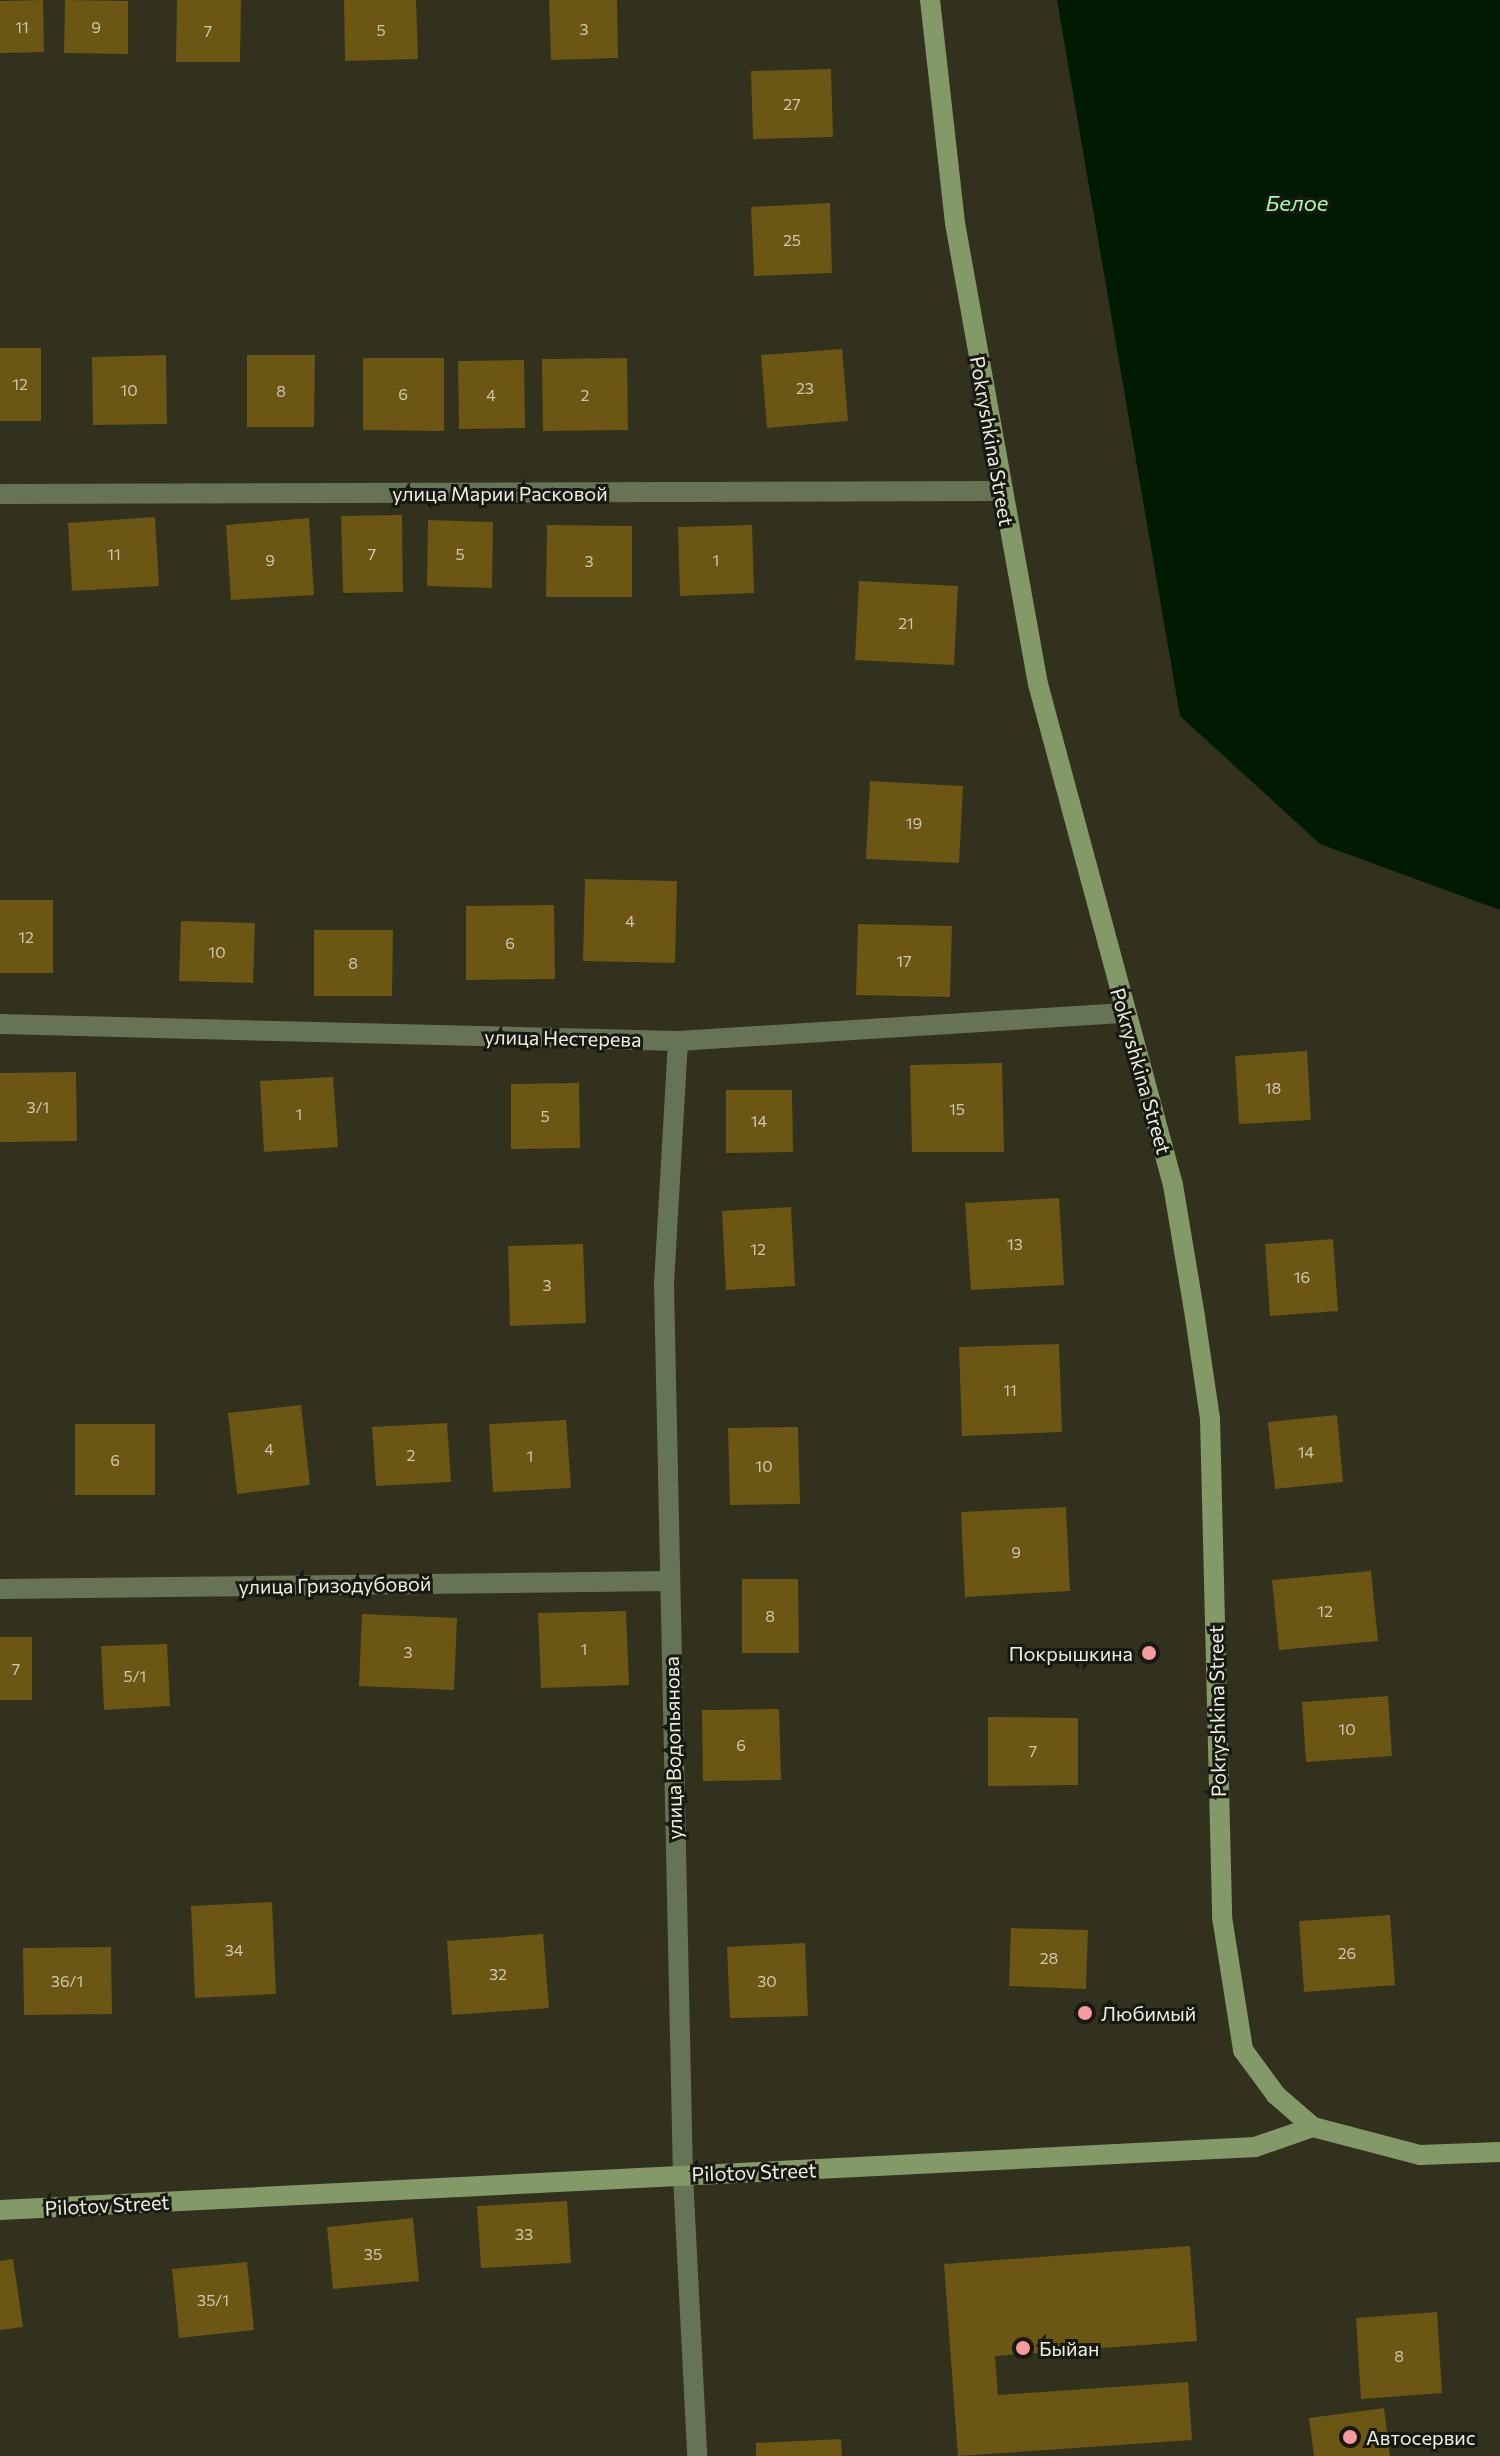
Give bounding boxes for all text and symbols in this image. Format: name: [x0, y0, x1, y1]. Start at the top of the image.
house number: 11: [15, 17, 29, 37]
house number: 9: [91, 17, 101, 37]
house number: 3: [579, 19, 589, 39]
house number: 5: [376, 20, 386, 40]
house number: 7: [204, 21, 212, 41]
house number: 27: [783, 94, 801, 114]
water label: Белое: [1266, 190, 1328, 216]
house number: 25: [783, 230, 801, 250]
street label: Pokryshkina Street: [965, 354, 1019, 528]
house number: 12: [12, 374, 28, 394]
house number: 23: [796, 378, 814, 398]
house number: 10: [120, 380, 138, 400]
house number: 8: [276, 381, 286, 401]
house number: 6: [398, 384, 408, 404]
house number: 4: [486, 385, 496, 405]
house number: 2: [581, 385, 589, 405]
street label: улица Марии Расковой: [392, 481, 608, 505]
house number: 11: [107, 544, 121, 564]
house number: 7: [368, 544, 376, 564]
house number: 5: [455, 544, 465, 564]
house number: 9: [265, 550, 275, 570]
house number: 1: [713, 550, 719, 570]
house number: 3: [584, 551, 594, 571]
house number: 21: [898, 613, 914, 633]
house number: 19: [906, 813, 922, 833]
house number: 4: [625, 911, 635, 931]
house number: 12: [18, 927, 34, 947]
house number: 6: [505, 933, 515, 953]
house number: 10: [208, 942, 226, 962]
house number: 17: [896, 951, 912, 971]
house number: 8: [348, 953, 358, 973]
street label: Pokryshkina Street: [1106, 985, 1176, 1157]
street label: улица Нестерева: [484, 1025, 642, 1051]
house number: 18: [1265, 1078, 1281, 1098]
house number: 3/1: [27, 1097, 49, 1117]
house number: 15: [949, 1099, 965, 1119]
house number: 1: [296, 1104, 302, 1124]
house number: 5: [540, 1106, 550, 1126]
house number: 14: [751, 1111, 767, 1131]
house number: 13: [1007, 1234, 1023, 1254]
house number: 12: [750, 1239, 766, 1259]
house number: 16: [1294, 1267, 1310, 1287]
house number: 3: [542, 1275, 552, 1295]
house number: 11: [1003, 1380, 1017, 1400]
house number: 4: [264, 1439, 274, 1459]
house number: 14: [1298, 1442, 1314, 1462]
house number: 2: [407, 1445, 415, 1465]
house number: 1: [527, 1446, 533, 1466]
house number: 6: [110, 1450, 120, 1470]
house number: 10: [755, 1456, 773, 1476]
house number: 9: [1011, 1542, 1021, 1562]
street label: улица Гризодубовой: [238, 1571, 432, 1599]
house number: 12: [1317, 1601, 1333, 1621]
house number: 8: [765, 1606, 775, 1626]
street label: Pokryshkina Street: [1204, 1625, 1230, 1797]
house number: 1: [581, 1639, 587, 1659]
place label: Покрышкина: [1009, 1641, 1133, 1665]
house number: 3: [403, 1642, 413, 1662]
marker: Покрышкина: [1140, 1644, 1158, 1662]
street label: улица Водопьянова: [659, 1656, 687, 1840]
house number: 7: [12, 1659, 20, 1679]
house number: 5/1: [124, 1666, 146, 1686]
house number: 10: [1338, 1719, 1356, 1739]
house number: 6: [736, 1735, 746, 1755]
house number: 7: [1029, 1741, 1037, 1761]
house number: 34: [225, 1940, 243, 1960]
house number: 26: [1338, 1943, 1356, 1963]
house number: 28: [1040, 1948, 1058, 1968]
house number: 32: [489, 1964, 507, 1984]
house number: 36/1: [51, 1971, 83, 1991]
house number: 30: [757, 1971, 777, 1991]
place label: Любимый: [1101, 2001, 1196, 2025]
marker: Любимый: [1076, 2004, 1094, 2022]
street label: Pilotov Street: [691, 2158, 817, 2186]
street label: Pilotov Street: [44, 2190, 170, 2220]
house number: 33: [515, 2224, 533, 2244]
house number: 35: [364, 2244, 382, 2264]
house number: 35/1: [197, 2290, 229, 2310]
place label: Быйан: [1039, 2336, 1099, 2360]
marker: Быйан: [1014, 2339, 1032, 2357]
house number: 8: [1394, 2346, 1404, 2366]
place label: Автосервис: [1366, 2425, 1476, 2449]
marker: Автосервис: [1341, 2428, 1359, 2446]

